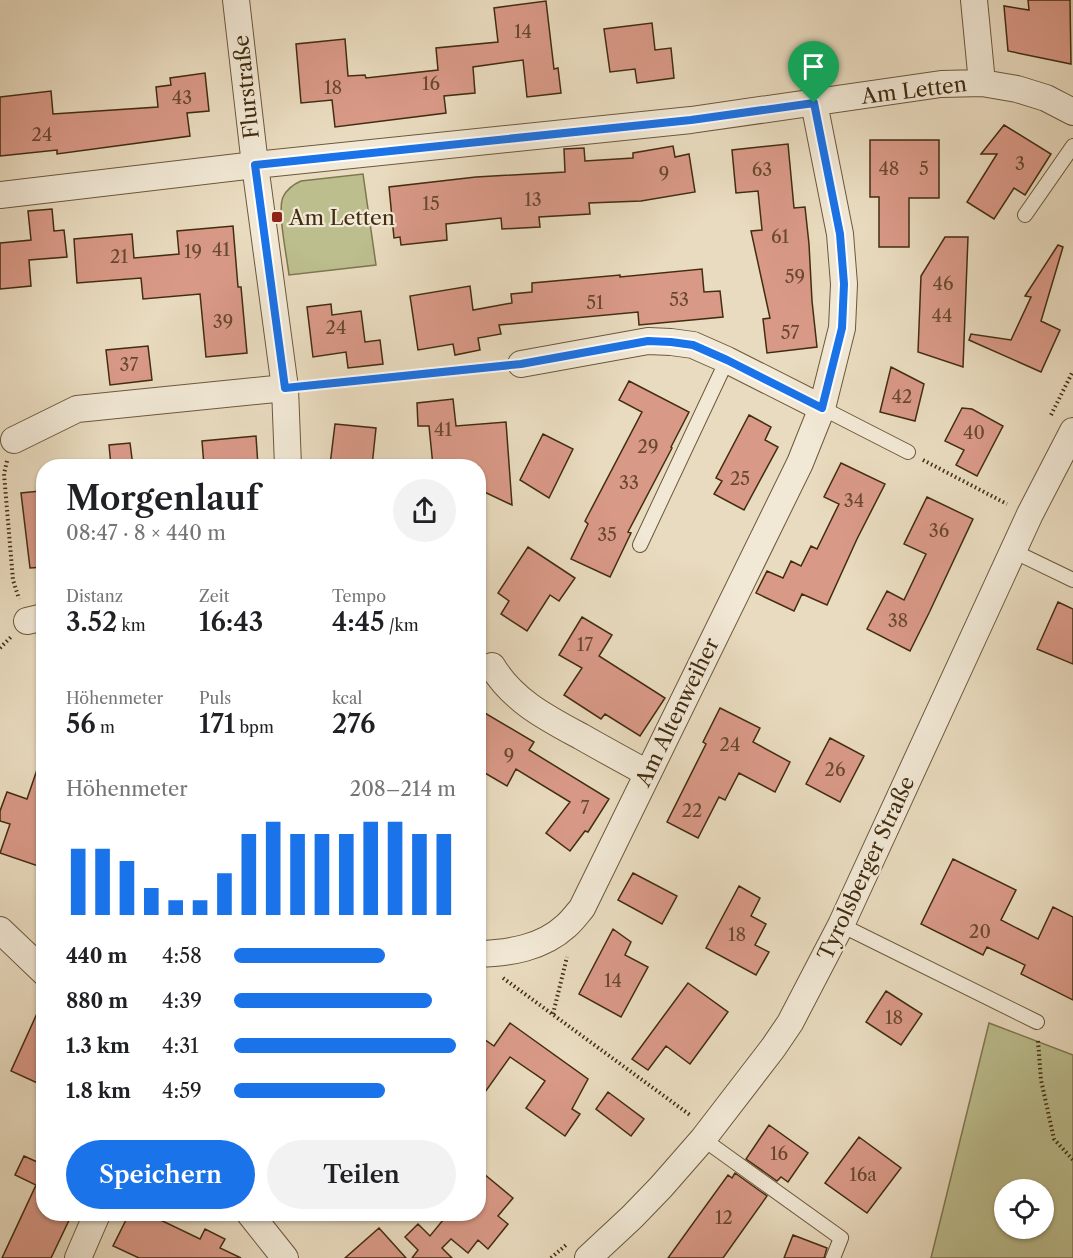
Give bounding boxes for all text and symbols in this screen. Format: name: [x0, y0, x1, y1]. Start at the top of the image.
house number: 14: [514, 21, 532, 43]
street label: Flurstraße: [228, 34, 264, 140]
pin: [788, 41, 839, 103]
icon: arrive: [797, 50, 830, 83]
street label: Am Letten: [859, 71, 968, 109]
house number: 16: [422, 73, 440, 95]
house number: 18: [324, 77, 342, 99]
house number: 43: [172, 87, 192, 109]
house number: 24: [32, 124, 52, 146]
house number: 3: [1015, 153, 1025, 175]
house number: 48: [878, 158, 900, 180]
house number: 5: [919, 158, 929, 180]
house number: 63: [752, 159, 772, 181]
house number: 9: [659, 163, 669, 185]
house number: 13: [524, 189, 542, 211]
house number: 15: [422, 193, 440, 215]
place label: Am Letten: [288, 205, 395, 230]
marker: Am Letten: [270, 210, 284, 224]
house number: 61: [771, 226, 789, 248]
house number: 41: [212, 239, 230, 261]
house number: 19: [184, 241, 202, 263]
house number: 21: [110, 246, 128, 268]
house number: 59: [785, 266, 805, 288]
house number: 46: [933, 273, 953, 295]
house number: 53: [669, 289, 689, 311]
house number: 51: [586, 292, 604, 314]
house number: 44: [932, 305, 952, 327]
house number: 39: [213, 311, 233, 333]
house number: 24: [326, 317, 346, 339]
house number: 57: [781, 322, 799, 344]
house number: 37: [120, 354, 139, 376]
house number: 42: [892, 386, 912, 408]
house number: 41: [434, 419, 452, 441]
house number: 40: [963, 422, 985, 444]
house number: 29: [638, 436, 658, 458]
house number: 25: [730, 468, 750, 490]
house number: 33: [619, 472, 639, 494]
text: Morgenlauf: [66, 478, 259, 519]
button: share: [393, 479, 456, 542]
house number: 34: [844, 490, 864, 512]
house number: 36: [929, 520, 949, 542]
text: 08:47 · 8 × 440 m: [66, 521, 226, 545]
house number: 35: [597, 524, 617, 546]
text: Distanz: [66, 586, 123, 606]
text: Zeit: [199, 586, 229, 606]
text: Tempo: [332, 586, 386, 606]
text: 3.52: [66, 606, 117, 638]
text: 16:43: [199, 606, 263, 638]
text: 4:45: [332, 606, 384, 638]
house number: 38: [888, 610, 908, 632]
text: km: [117, 615, 146, 635]
text: /km: [384, 615, 419, 635]
house number: 17: [577, 634, 593, 656]
street label: Am Altenweiher: [630, 634, 724, 791]
text: Höhenmeter: [66, 688, 163, 708]
text: Puls: [199, 688, 231, 708]
text: kcal: [332, 688, 362, 708]
text: 56: [66, 708, 96, 740]
text: 171: [199, 708, 235, 740]
text: 276: [332, 708, 375, 740]
text: m: [96, 717, 115, 737]
text: bpm: [235, 717, 274, 737]
house number: 24: [720, 734, 740, 756]
house number: 9: [504, 745, 514, 767]
house number: 26: [825, 759, 845, 781]
street label: Tyrolsberger Straße: [812, 772, 920, 964]
text: Höhenmeter: [66, 777, 188, 801]
text: 208–214 m: [350, 777, 456, 801]
house number: 7: [581, 797, 590, 819]
house number: 22: [682, 800, 702, 822]
house number: 20: [969, 921, 991, 943]
house number: 18: [728, 924, 746, 946]
text: 440 m: [66, 944, 127, 968]
text: 4:58: [162, 944, 202, 968]
house number: 14: [604, 970, 622, 992]
text: 880 m: [66, 989, 128, 1013]
text: 4:39: [162, 989, 202, 1013]
house number: 18: [885, 1007, 903, 1029]
text: 1.3 km: [66, 1034, 130, 1058]
text: 4:31: [162, 1034, 199, 1058]
text: 1.8 km: [66, 1079, 131, 1103]
text: 4:59: [162, 1079, 202, 1103]
button: Speichern: [66, 1140, 255, 1209]
button: Teilen: [267, 1140, 456, 1209]
house number: 16: [770, 1143, 788, 1165]
house number: 16a: [849, 1164, 877, 1186]
map controls: [994, 1179, 1054, 1239]
button: locate: [994, 1179, 1054, 1239]
house number: 12: [715, 1207, 733, 1229]

